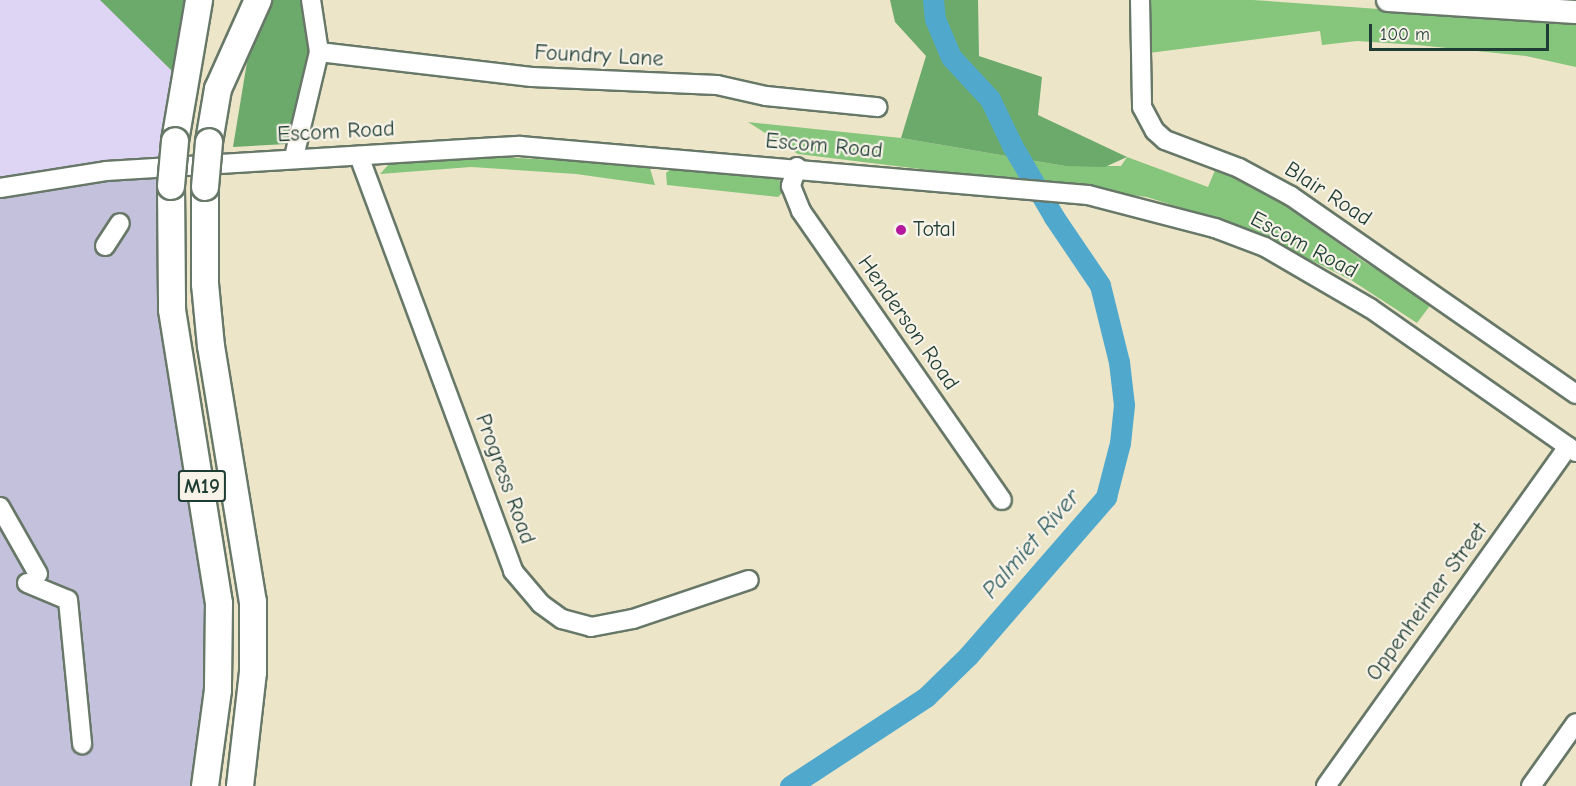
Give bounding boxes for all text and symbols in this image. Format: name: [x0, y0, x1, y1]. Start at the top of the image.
scale bar: [1372, 12, 1552, 50]
text: 100 m: [1380, 24, 1430, 45]
street label: Foundry Lane: [534, 39, 664, 73]
street label: Escom Road: [277, 116, 395, 148]
street label: Escom Road: [764, 128, 884, 164]
street label: Blair Road: [1280, 156, 1376, 232]
street label: Escom Road: [1246, 206, 1362, 284]
place label: Total: [913, 217, 956, 243]
marker: Total: [894, 223, 908, 237]
street label: Henderson Road: [852, 251, 964, 395]
street label: Progress Road: [469, 410, 541, 548]
road number: M19: [176, 468, 228, 504]
water label: Palmiet River: [976, 484, 1086, 604]
street label: Oppenheimer Street: [1361, 518, 1493, 686]

